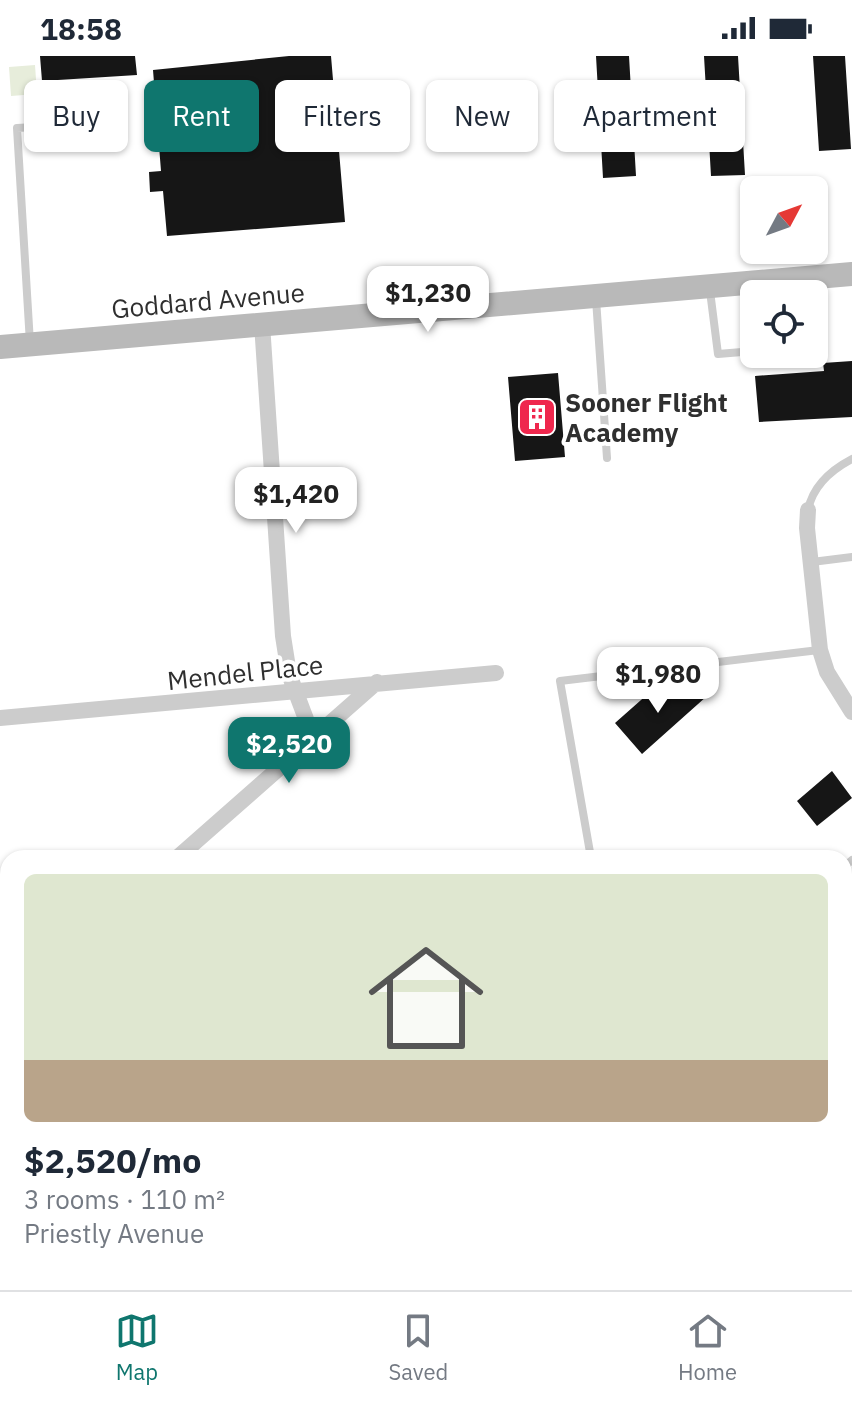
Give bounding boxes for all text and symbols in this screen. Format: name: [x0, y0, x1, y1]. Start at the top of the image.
text: 18:58: [40, 9, 122, 48]
chip: Buy: [24, 80, 128, 152]
chip: Rent: [144, 80, 259, 152]
chip: Filters: [275, 80, 410, 152]
chip: New: [426, 80, 538, 152]
chip: Apartment: [554, 80, 745, 152]
north arrow: [740, 176, 828, 264]
map controls: [740, 176, 828, 368]
pin: $1,230: [363, 266, 493, 334]
street label: Goddard Avenue: [110, 275, 306, 325]
text: $1,230: [385, 275, 471, 309]
button: locate: [740, 280, 828, 368]
place label: Sooner Flight Academy: [565, 385, 728, 449]
building icon: Sooner Flight Academy: [516, 396, 558, 438]
pin: $1,420: [231, 467, 361, 535]
text: $1,420: [253, 476, 339, 510]
street label: Mendel Place: [165, 647, 325, 697]
pin: $1,980: [593, 647, 723, 715]
text: $1,980: [615, 656, 701, 690]
pin: $2,520: [224, 717, 354, 785]
text: $2,520: [246, 726, 332, 760]
icon: home: [354, 926, 498, 1070]
text: $2,520/mo: [24, 1138, 201, 1182]
text: 3 rooms · 110 m²: [24, 1182, 225, 1216]
text: Priestly Avenue: [24, 1216, 204, 1250]
tab: Map: [115, 1309, 159, 1386]
tab: Saved: [388, 1309, 448, 1386]
tab: Home: [678, 1309, 737, 1386]

